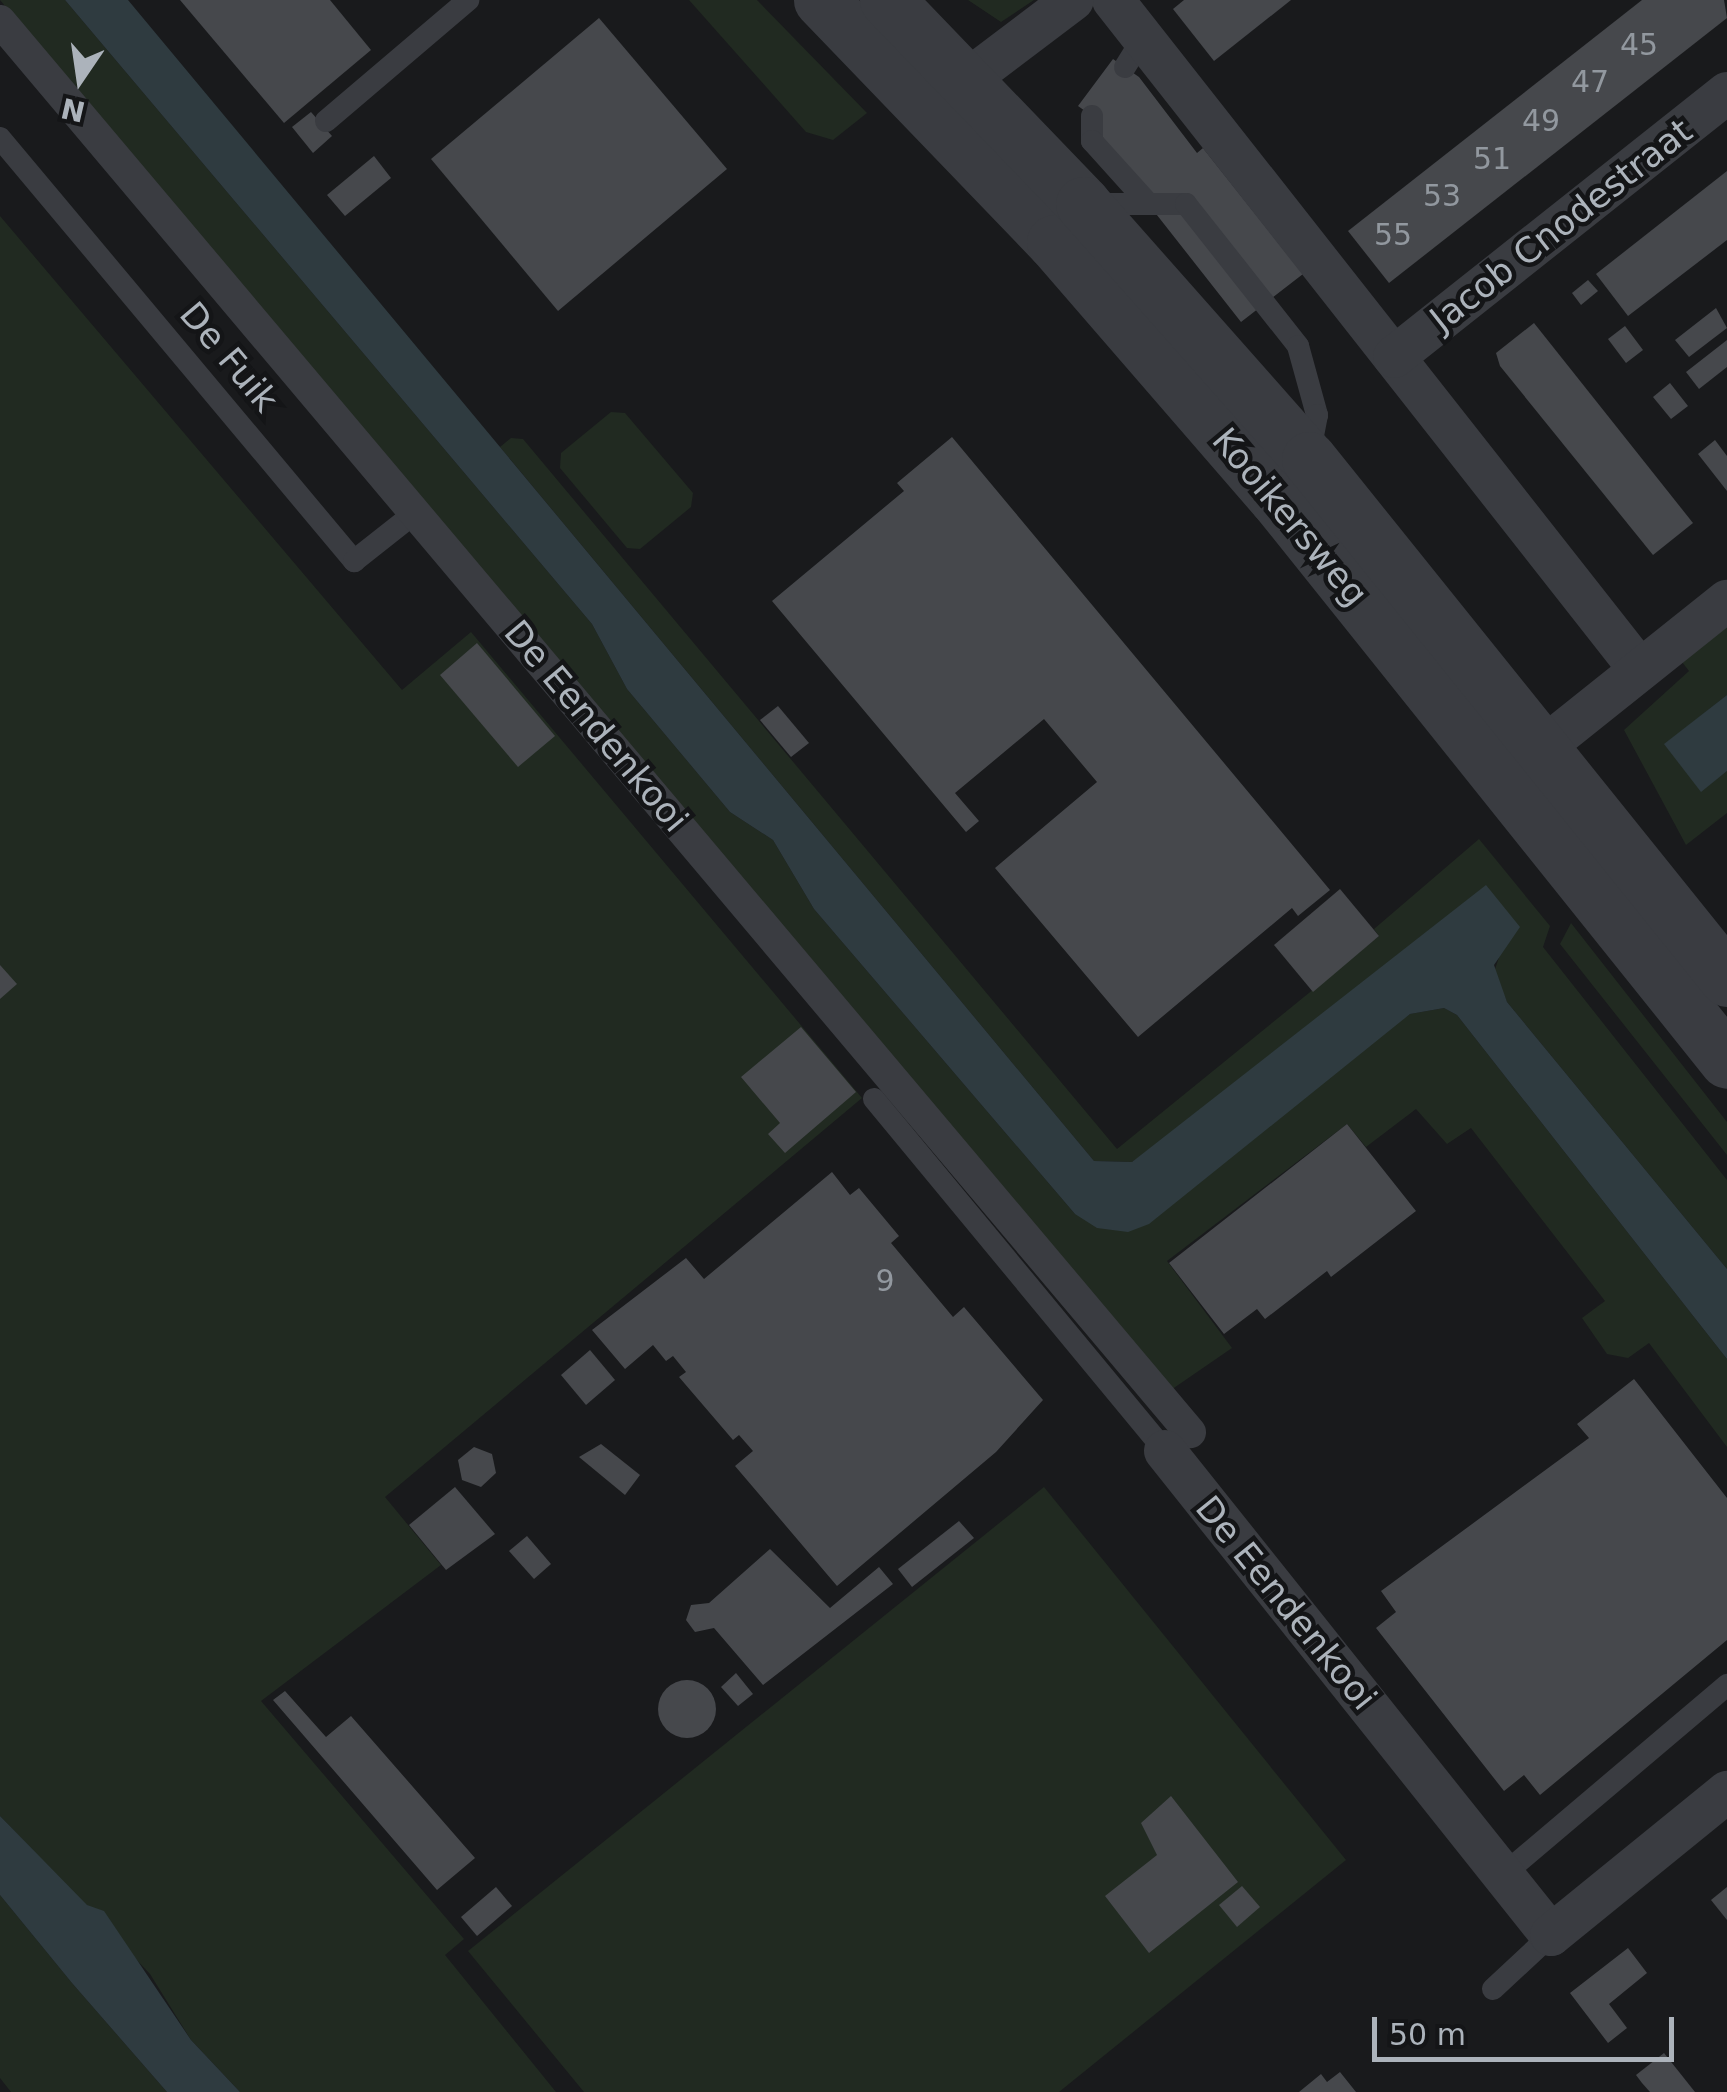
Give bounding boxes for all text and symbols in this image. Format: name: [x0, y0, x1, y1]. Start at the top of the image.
house number: 45: [1620, 27, 1658, 63]
north arrow: [30, 30, 130, 130]
house number: 47: [1571, 64, 1609, 100]
text: N: [58, 91, 88, 128]
house number: 49: [1522, 103, 1560, 139]
street label: Jacob Cnodestraat: [1422, 110, 1700, 340]
house number: 51: [1473, 141, 1511, 177]
house number: 53: [1423, 178, 1461, 214]
house number: 55: [1374, 217, 1412, 253]
street label: De Fuik: [171, 294, 287, 420]
street label: Kooikersweg: [1203, 419, 1377, 615]
street label: De Eendenkooi: [495, 612, 697, 840]
house number: 9: [875, 1263, 895, 1299]
street label: De Eendenkooi: [1187, 1488, 1385, 1718]
scale bar: [1377, 1997, 1680, 2059]
text: 50 m: [1389, 2017, 1466, 2052]

